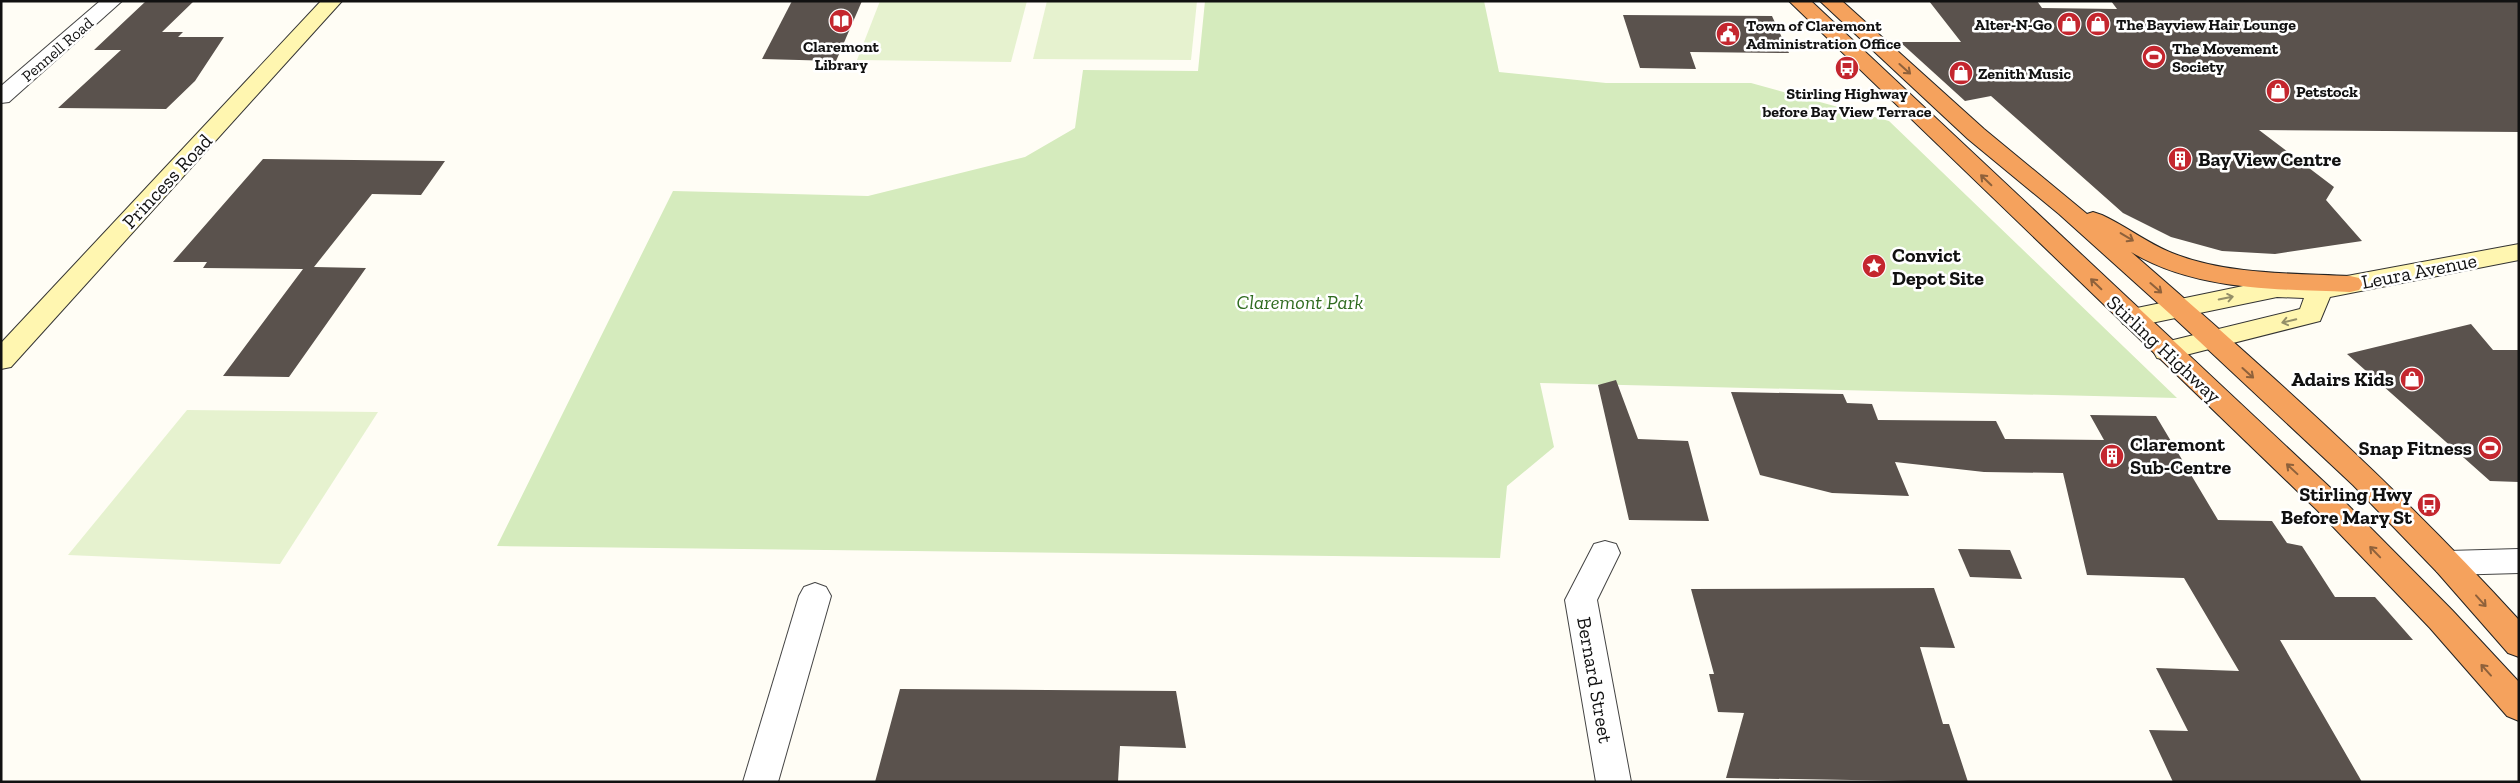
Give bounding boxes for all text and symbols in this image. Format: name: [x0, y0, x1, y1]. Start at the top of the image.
library icon: Claremont Library: [828, 8, 854, 34]
shop icon: Alter-N-Go: [2056, 11, 2082, 37]
shop icon: The Bayview Hair Lounge: [2085, 11, 2111, 37]
street label: Pennell Road: [18, 13, 97, 86]
place label: Alter-N-Go: [1974, 15, 2053, 34]
place label: The Bayview Hair Lounge: [2116, 15, 2296, 34]
place label: Town of Claremont Administration Office: [1746, 16, 1901, 53]
public building icon: Town of Claremont Administration Office: [1715, 21, 1741, 47]
place label: Claremont Library: [803, 37, 880, 74]
place label: The Movement Society: [2172, 39, 2279, 76]
sports icon: The Movement Society: [2141, 44, 2167, 70]
bus stop icon: Stirling Highway before Bay View Terrace: [1834, 55, 1860, 81]
shop icon: Zenith Music: [1948, 60, 1974, 86]
one-way arrow: [1898, 63, 1911, 75]
place label: Zenith Music: [1978, 64, 2072, 83]
shop icon: Petstock: [2265, 78, 2291, 104]
place label: Petstock: [2296, 82, 2358, 101]
place label: Stirling Highway before Bay View Terrace: [1762, 84, 1932, 121]
street label: Princess Road: [117, 129, 217, 233]
building icon: Bay View Centre: [2167, 146, 2193, 172]
place label: Bay View Centre: [2198, 147, 2342, 171]
one-way arrow: [1980, 174, 1993, 186]
one-way arrow: [2119, 232, 2133, 242]
place label: Convict Depot Site: [1892, 243, 1984, 290]
street label: Leura Avenue: [2359, 248, 2479, 294]
place icon: Convict Depot Site: [1861, 253, 1887, 279]
one-way arrow: [2090, 278, 2103, 290]
one-way arrow: [2149, 282, 2162, 294]
park label: Claremont Park: [1237, 290, 1364, 314]
street label: Stirling Highway: [2102, 290, 2227, 408]
one-way arrow: [2217, 293, 2233, 302]
one-way arrow: [2282, 317, 2298, 326]
shop icon: Adairs Kids: [2399, 366, 2425, 392]
one-way arrow: [2242, 367, 2255, 379]
place label: Adairs Kids: [2291, 367, 2394, 391]
place label: Claremont Sub-Centre: [2130, 432, 2231, 479]
sports icon: Snap Fitness: [2477, 435, 2503, 461]
place label: Snap Fitness: [2359, 436, 2472, 460]
building icon: Claremont Sub-Centre: [2099, 443, 2125, 469]
one-way arrow: [2285, 463, 2298, 475]
place label: Stirling Hwy Before Mary St: [2281, 482, 2413, 529]
bus stop icon: Stirling Hwy Before Mary St: [2416, 492, 2442, 518]
one-way arrow: [2369, 545, 2381, 558]
one-way arrow: [2475, 594, 2487, 607]
street label: Bernard Street: [1572, 615, 1618, 745]
one-way arrow: [2480, 664, 2492, 677]

